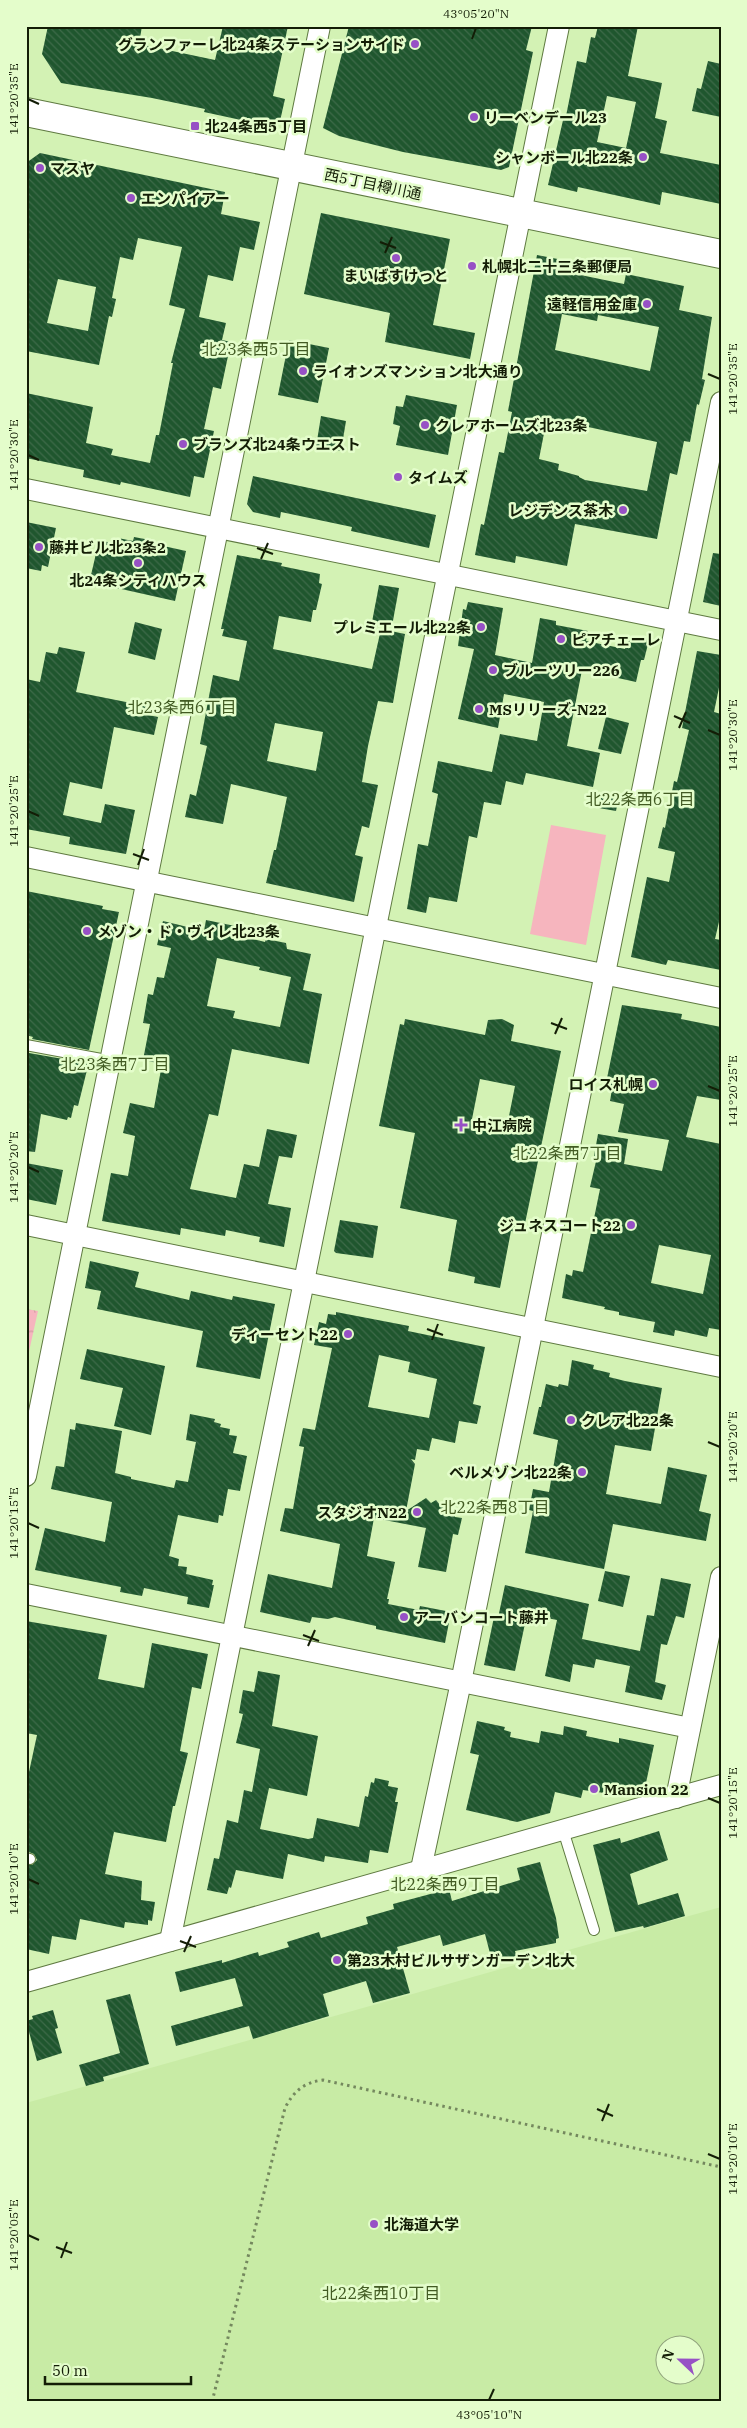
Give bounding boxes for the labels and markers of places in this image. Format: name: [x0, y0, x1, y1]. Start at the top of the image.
place label: グランファーレ北24条ステーションサイド: [118, 35, 405, 54]
marker: グランファーレ北24条ステーションサイド: [409, 38, 421, 50]
place label: リーベンデール23: [484, 108, 607, 127]
marker: リーベンデール23: [468, 111, 480, 123]
place label: 北24条西5丁目: [205, 117, 307, 136]
marker: 北24条西5丁目: [189, 120, 201, 132]
place label: シャンボール北22条: [495, 148, 633, 167]
marker: シャンボール北22条: [637, 151, 649, 163]
place label: マスヤ: [50, 159, 95, 178]
marker: マスヤ: [34, 162, 46, 174]
place label: エンパイアー: [141, 189, 230, 208]
marker: エンパイアー: [125, 192, 137, 204]
marker: まいばすけっと: [390, 252, 402, 264]
place label: 札幌北二十三条郵便局: [482, 257, 632, 276]
marker: 札幌北二十三条郵便局: [466, 260, 478, 272]
place label: まいばすけっと: [343, 266, 449, 285]
place label: 遠軽信用金庫: [547, 295, 637, 314]
marker: 遠軽信用金庫: [641, 298, 653, 310]
place label: ライオンズマンション北大通り: [313, 362, 523, 381]
marker: ライオンズマンション北大通り: [297, 365, 309, 377]
place label: クレアホームズ北23条: [435, 416, 588, 435]
marker: クレアホームズ北23条: [419, 419, 431, 431]
place label: ブランズ北24条ウエスト: [193, 435, 361, 454]
marker: ブランズ北24条ウエスト: [177, 438, 189, 450]
place label: タイムズ: [408, 468, 468, 487]
marker: タイムズ: [392, 471, 404, 483]
place label: レジデンス茶木: [508, 501, 613, 520]
marker: レジデンス茶木: [617, 504, 629, 516]
place label: 藤井ビル北23条2: [49, 538, 166, 557]
marker: 藤井ビル北23条2: [33, 541, 45, 553]
marker: 北24条シティハウス: [132, 557, 144, 569]
place label: 北24条シティハウス: [69, 571, 207, 590]
place label: プレミエール北22条: [333, 618, 471, 637]
marker: プレミエール北22条: [475, 621, 487, 633]
place label: ピアチェーレ: [571, 630, 661, 649]
marker: ピアチェーレ: [555, 633, 567, 645]
place label: ブルーツリー226: [503, 661, 620, 680]
marker: ブルーツリー226: [487, 664, 499, 676]
place label: MSリリーズ-N22: [489, 700, 607, 719]
marker: MSリリーズ-N22: [473, 703, 485, 715]
place label: メゾン・ド・ヴィレ北23条: [97, 922, 280, 941]
marker: メゾン・ド・ヴィレ北23条: [81, 925, 93, 937]
place label: ロイス札幌: [568, 1075, 643, 1094]
marker: ロイス札幌: [647, 1078, 659, 1090]
place label: 中江病院: [472, 1116, 532, 1135]
marker: 中江病院: [454, 1118, 468, 1132]
place label: ジュネスコート22: [499, 1216, 621, 1235]
marker: ジュネスコート22: [625, 1219, 637, 1231]
place label: ディーセント22: [231, 1325, 338, 1344]
marker: ディーセント22: [342, 1328, 354, 1340]
place label: クレア北22条: [581, 1411, 674, 1430]
marker: クレア北22条: [565, 1414, 577, 1426]
place label: ベルメゾン北22条: [449, 1463, 572, 1482]
marker: ベルメゾン北22条: [576, 1466, 588, 1478]
place label: スタジオN22: [317, 1503, 407, 1522]
marker: スタジオN22: [411, 1506, 423, 1518]
place label: アーバンコート藤井: [414, 1608, 549, 1627]
marker: アーバンコート藤井: [398, 1611, 410, 1623]
place label: Mansion 22: [604, 1780, 689, 1799]
marker: Mansion 22: [588, 1783, 600, 1795]
place label: 第23木村ビルサザンガーデン北大: [347, 1951, 575, 1970]
marker: 第23木村ビルサザンガーデン北大: [331, 1954, 343, 1966]
place label: 北海道大学: [384, 2215, 459, 2234]
marker: 北海道大学: [368, 2218, 380, 2230]

